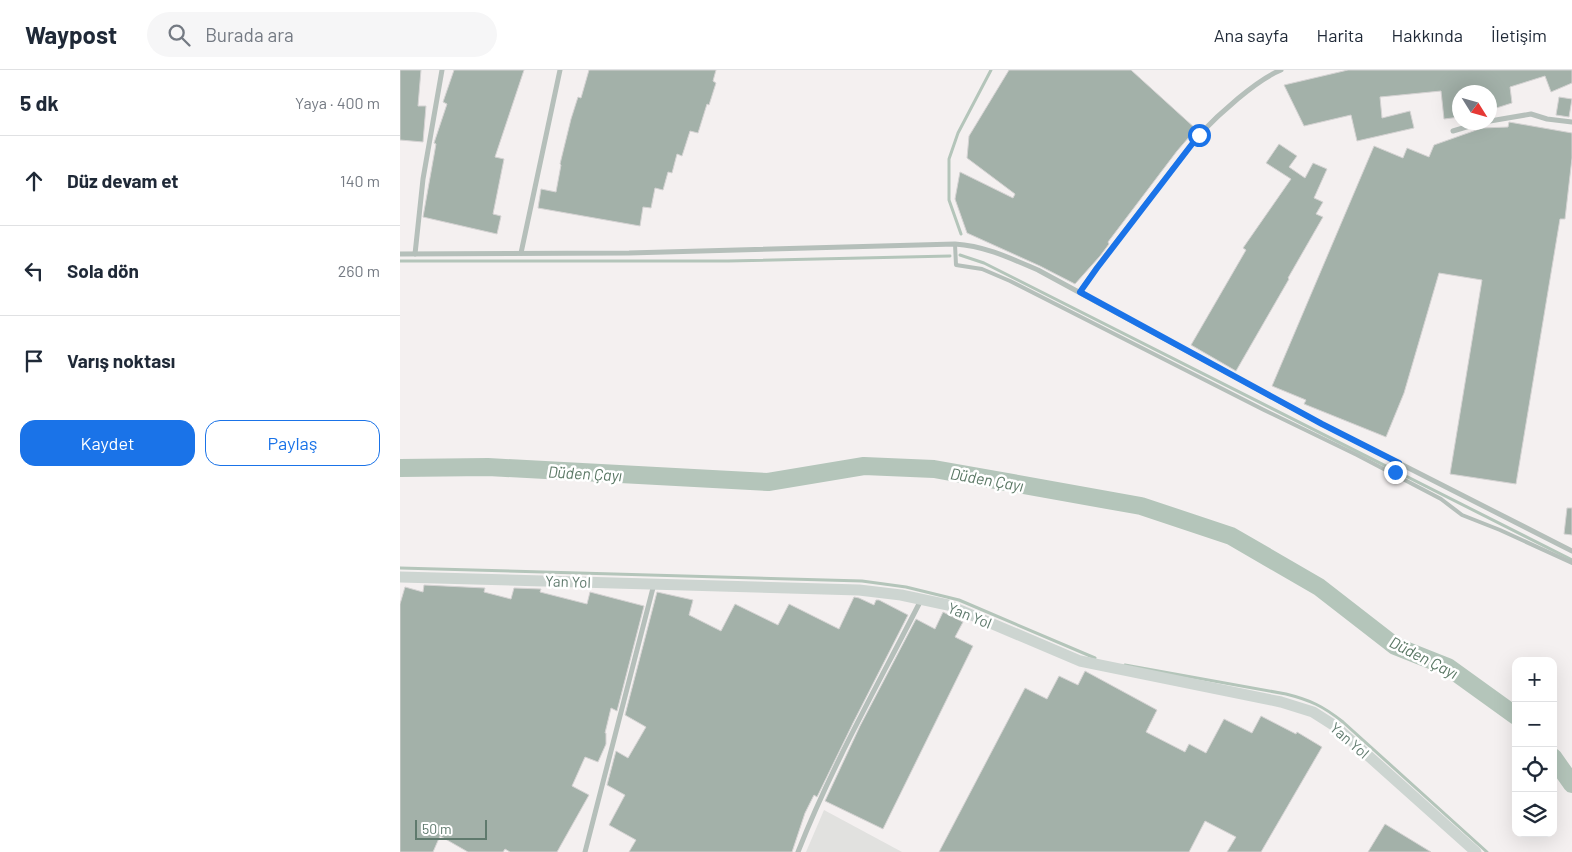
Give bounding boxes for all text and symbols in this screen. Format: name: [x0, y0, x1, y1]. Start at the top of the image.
search box: [147, 12, 497, 57]
text: Waypost: [25, 20, 117, 49]
icon: search: [165, 21, 193, 49]
text: Burada ara: [205, 23, 294, 46]
text: Ana sayfa: [1214, 24, 1288, 46]
text: Harita: [1316, 24, 1364, 46]
text: Hakkında: [1392, 24, 1463, 46]
text: İletişim: [1491, 24, 1547, 46]
north arrow: [1452, 85, 1497, 130]
text: 5 dk: [20, 90, 59, 115]
text: Yaya · 400 m: [295, 93, 380, 112]
route start: [1188, 124, 1211, 147]
icon: ahead: [20, 167, 48, 195]
text: Düz devam et: [67, 169, 179, 192]
text: 140 m: [340, 171, 380, 190]
icon: left: [20, 257, 48, 285]
text: Sola dön: [67, 259, 139, 282]
text: 260 m: [338, 261, 380, 280]
icon: arrive: [20, 347, 48, 375]
text: Varış noktası: [67, 349, 175, 372]
button: Kaydet: [20, 420, 195, 466]
button: Paylaş: [205, 420, 380, 466]
route end: [1384, 461, 1407, 484]
water label: Düden Çayı: [548, 462, 622, 484]
water label: Düden Çayı: [949, 463, 1025, 495]
street label: Yan Yol: [545, 571, 591, 591]
street label: Yan Yol: [945, 598, 995, 632]
water label: Düden Çayı: [1387, 632, 1461, 682]
map controls: [1512, 657, 1557, 837]
button: +: [1512, 657, 1557, 702]
button: −: [1512, 702, 1557, 747]
street label: Yan Yol: [1327, 718, 1373, 762]
button: locate: [1512, 747, 1557, 792]
button: layers: [1512, 792, 1557, 837]
scale bar: [415, 817, 488, 840]
text: 50 m: [422, 820, 451, 837]

